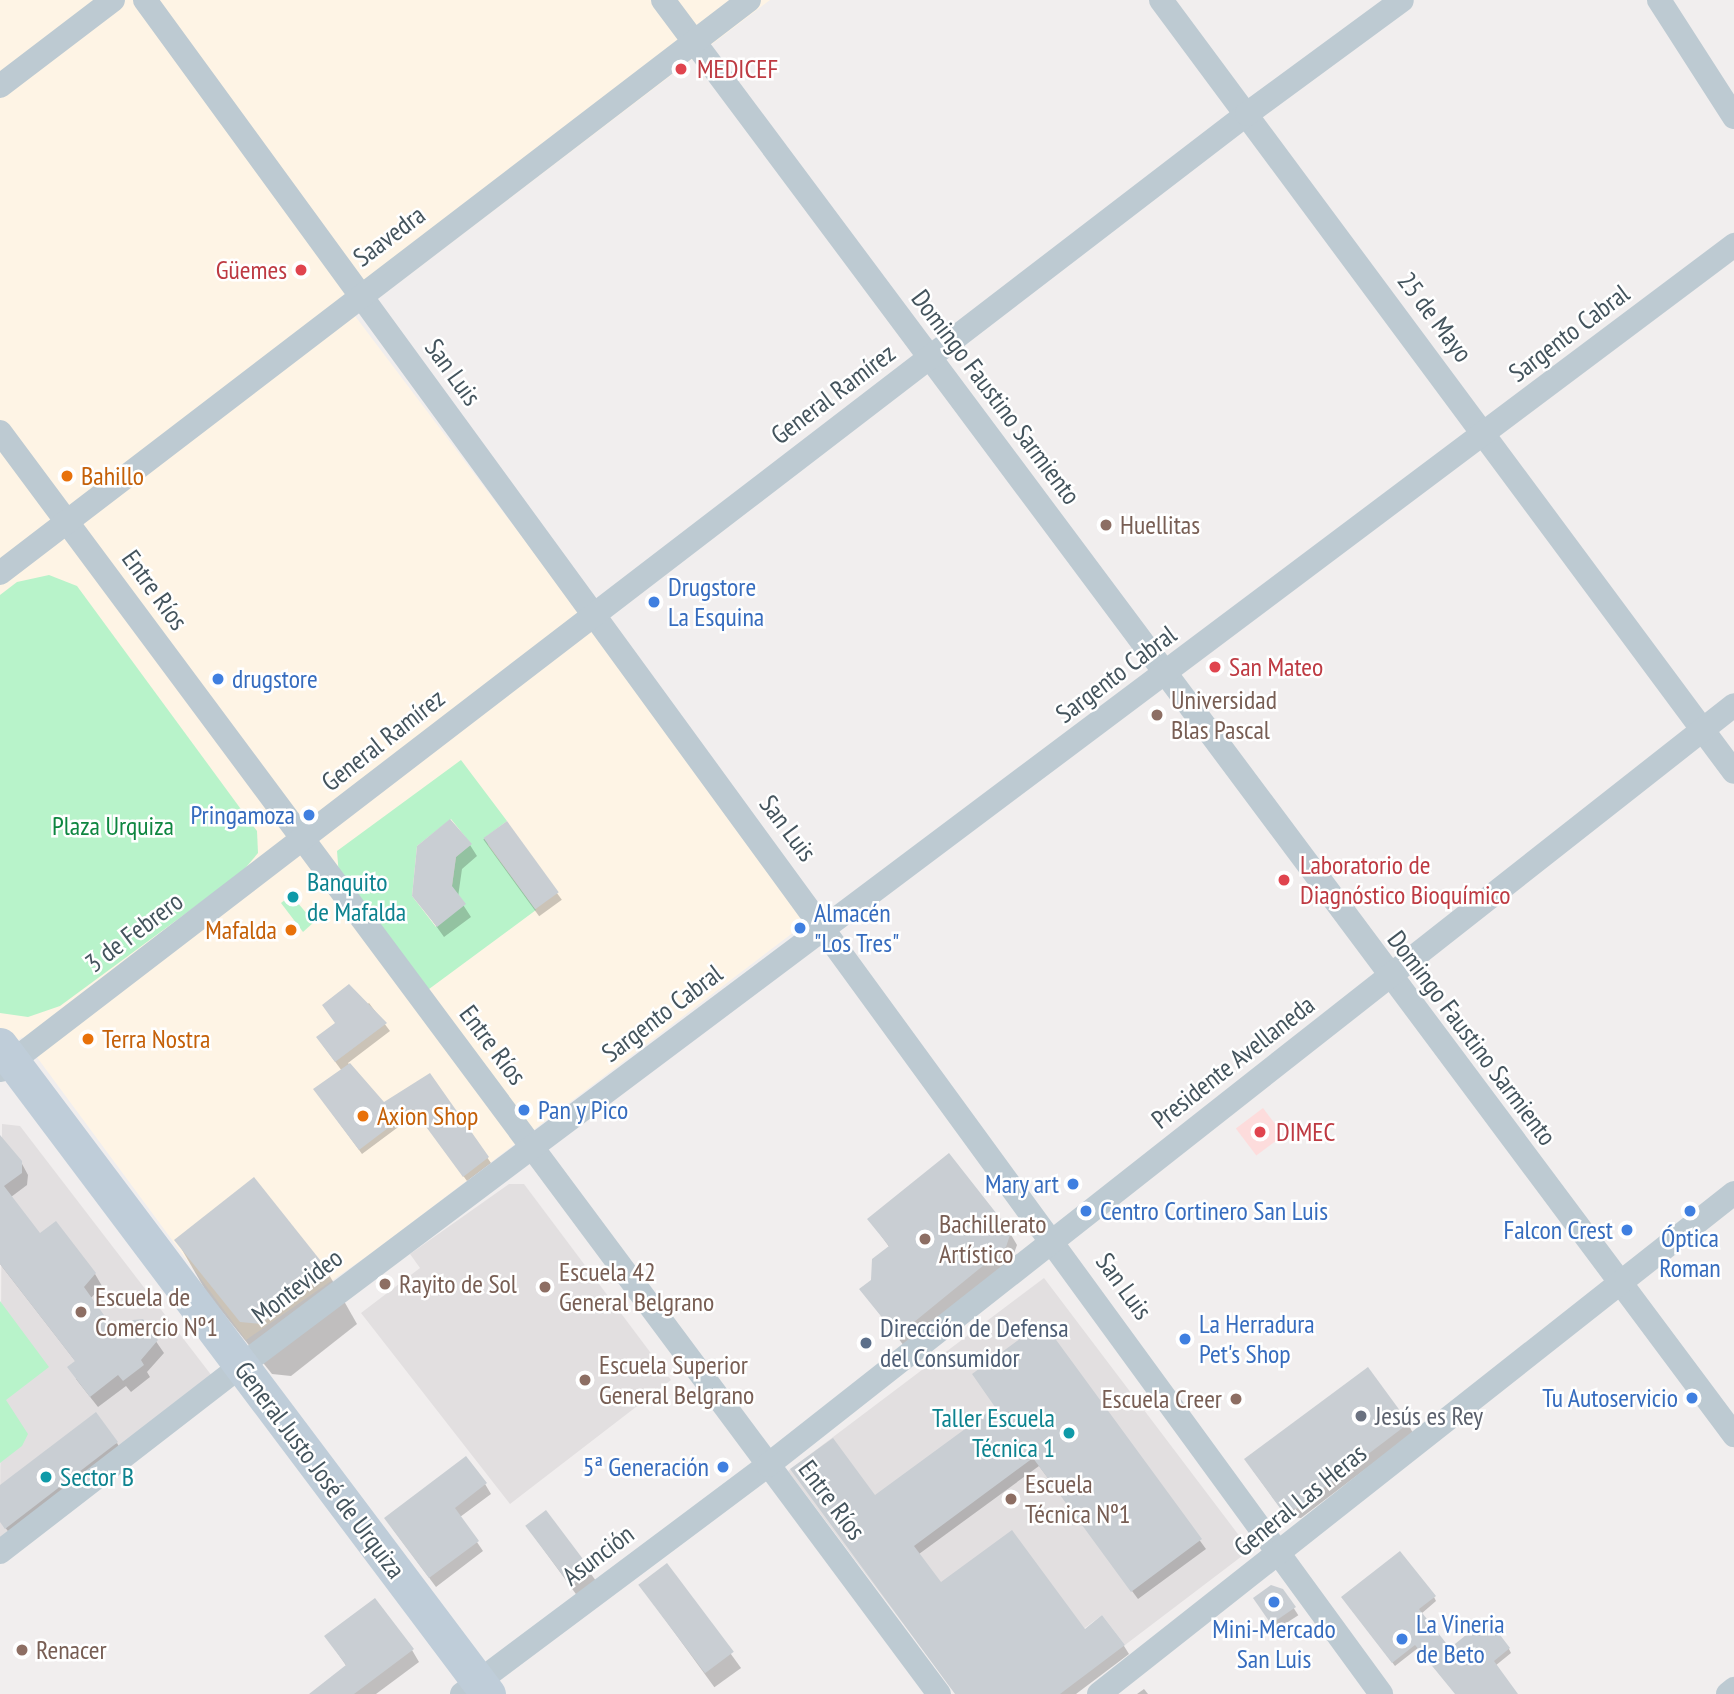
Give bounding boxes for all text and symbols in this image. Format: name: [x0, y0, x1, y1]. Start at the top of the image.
place label: MEDICEF: [697, 53, 778, 85]
marker: MEDICEF: [671, 59, 691, 79]
street label: Saavedra: [347, 199, 431, 273]
place label: Güemes: [216, 254, 287, 286]
marker: Güemes: [293, 262, 309, 278]
street label: 25 de Mayo: [1391, 266, 1479, 368]
street label: Sargento Cabral: [1503, 278, 1635, 388]
street label: Domingo Faustino Sarmiento: [905, 284, 1087, 510]
street label: San Luis: [418, 333, 488, 411]
street label: General Ramírez: [765, 337, 901, 451]
place label: Bahillo: [81, 460, 144, 492]
marker: Bahillo: [59, 468, 75, 484]
place label: Huellitas: [1120, 509, 1200, 541]
marker: Huellitas: [1098, 517, 1114, 533]
street label: Entre Ríos: [116, 544, 194, 636]
place label: Drugstore La Esquina: [668, 571, 764, 632]
marker: Drugstore La Esquina: [646, 594, 662, 610]
street label: Sargento Cabral: [1050, 619, 1182, 729]
place label: San Mateo: [1229, 651, 1323, 683]
marker: San Mateo: [1207, 659, 1223, 675]
place label: drugstore: [232, 663, 318, 695]
marker: drugstore: [210, 671, 226, 687]
street label: General Ramírez: [315, 682, 451, 798]
place label: Universidad Blas Pascal: [1171, 684, 1277, 746]
marker: Universidad Blas Pascal: [1149, 707, 1165, 723]
street label: San Luis: [753, 789, 823, 867]
place label: Pringamoza: [191, 799, 295, 831]
marker: Pringamoza: [301, 807, 317, 823]
park label: Plaza Urquiza: [52, 810, 174, 842]
place label: Laboratorio de Diagnóstico Bioquímico: [1300, 849, 1511, 910]
place label: Banquito de Mafalda: [307, 866, 406, 928]
marker: Laboratorio de Diagnóstico Bioquímico: [1274, 870, 1294, 890]
street label: 3 de Febrero: [79, 885, 189, 979]
marker: Banquito de Mafalda: [285, 889, 301, 905]
place label: Almacén "Los Tres": [814, 897, 900, 958]
place label: Mafalda: [205, 914, 277, 946]
marker: Almacén "Los Tres": [792, 920, 808, 936]
marker: Mafalda: [283, 922, 299, 938]
street label: Domingo Faustino Sarmiento: [1381, 925, 1563, 1151]
street label: Sargento Cabral: [596, 958, 728, 1068]
street label: Presidente Avellaneda: [1145, 989, 1321, 1135]
street label: Entre Ríos: [453, 999, 533, 1091]
place label: Terra Nostra: [102, 1023, 211, 1055]
marker: Terra Nostra: [80, 1031, 96, 1047]
place label: Pan y Pico: [538, 1094, 629, 1126]
place label: Axion Shop: [377, 1100, 478, 1132]
marker: Pan y Pico: [516, 1102, 532, 1118]
marker: Axion Shop: [355, 1108, 371, 1124]
place label: DIMEC: [1276, 1116, 1335, 1148]
marker: DIMEC: [1250, 1122, 1270, 1142]
place label: Mary art: [984, 1168, 1059, 1200]
marker: Mary art: [1065, 1176, 1081, 1192]
place label: Centro Cortinero San Luis: [1100, 1195, 1328, 1227]
marker: Centro Cortinero San Luis: [1078, 1203, 1094, 1219]
marker: Óptica Roman: [1682, 1203, 1698, 1219]
place label: Bachillerato Artístico: [939, 1208, 1047, 1270]
place label: Falcon Crest: [1503, 1214, 1613, 1246]
marker: Falcon Crest: [1619, 1222, 1635, 1238]
place label: Óptica Roman: [1659, 1222, 1721, 1284]
marker: Bachillerato Artístico: [917, 1231, 933, 1247]
street label: Montevideo: [246, 1242, 348, 1330]
street label: San Luis: [1089, 1247, 1159, 1325]
place label: Escuela 42 General Belgrano: [559, 1256, 714, 1318]
place label: Rayito de Sol: [399, 1268, 517, 1300]
marker: Rayito de Sol: [377, 1276, 393, 1292]
marker: Escuela 42 General Belgrano: [537, 1279, 553, 1295]
place label: Escuela de Comercio Nº1: [95, 1281, 218, 1342]
marker: Escuela de Comercio Nº1: [73, 1304, 89, 1320]
place label: La Herradura Pet's Shop: [1199, 1308, 1315, 1370]
place label: Dirección de Defensa del Consumidor: [880, 1312, 1069, 1374]
marker: La Herradura Pet's Shop: [1177, 1331, 1193, 1347]
marker: Dirección de Defensa del Consumidor: [858, 1335, 874, 1351]
place label: Escuela Superior General Belgrano: [599, 1349, 754, 1410]
street label: General Justo José de Urquiza: [228, 1355, 412, 1585]
marker: Escuela Superior General Belgrano: [577, 1372, 593, 1388]
place label: Tu Autoservicio: [1542, 1382, 1678, 1414]
place label: Escuela Creer: [1102, 1383, 1222, 1415]
marker: Tu Autoservicio: [1684, 1390, 1700, 1406]
marker: Escuela Creer: [1228, 1391, 1244, 1407]
place label: Jesús es Rey: [1375, 1400, 1483, 1432]
place label: Taller Escuela Técnica 1: [932, 1402, 1055, 1464]
marker: Jesús es Rey: [1353, 1408, 1369, 1424]
marker: Taller Escuela Técnica 1: [1061, 1425, 1077, 1441]
street label: General Las Heras: [1228, 1437, 1372, 1563]
place label: 5ª Generación: [583, 1451, 709, 1483]
street label: Entre Ríos: [792, 1454, 872, 1546]
marker: 5ª Generación: [715, 1459, 731, 1475]
place label: Sector B: [60, 1461, 134, 1493]
place label: Escuela Técnica Nº1: [1025, 1468, 1130, 1530]
marker: Sector B: [38, 1469, 54, 1485]
marker: Escuela Técnica Nº1: [1003, 1491, 1019, 1507]
street label: Asunción: [556, 1518, 640, 1592]
marker: Mini-Mercado San Luis: [1266, 1594, 1282, 1610]
place label: La Vineria de Beto: [1416, 1608, 1505, 1670]
place label: Mini-Mercado San Luis: [1212, 1613, 1336, 1674]
marker: La Vineria de Beto: [1394, 1631, 1410, 1647]
place label: Renacer: [36, 1634, 107, 1666]
marker: Renacer: [14, 1642, 30, 1658]

